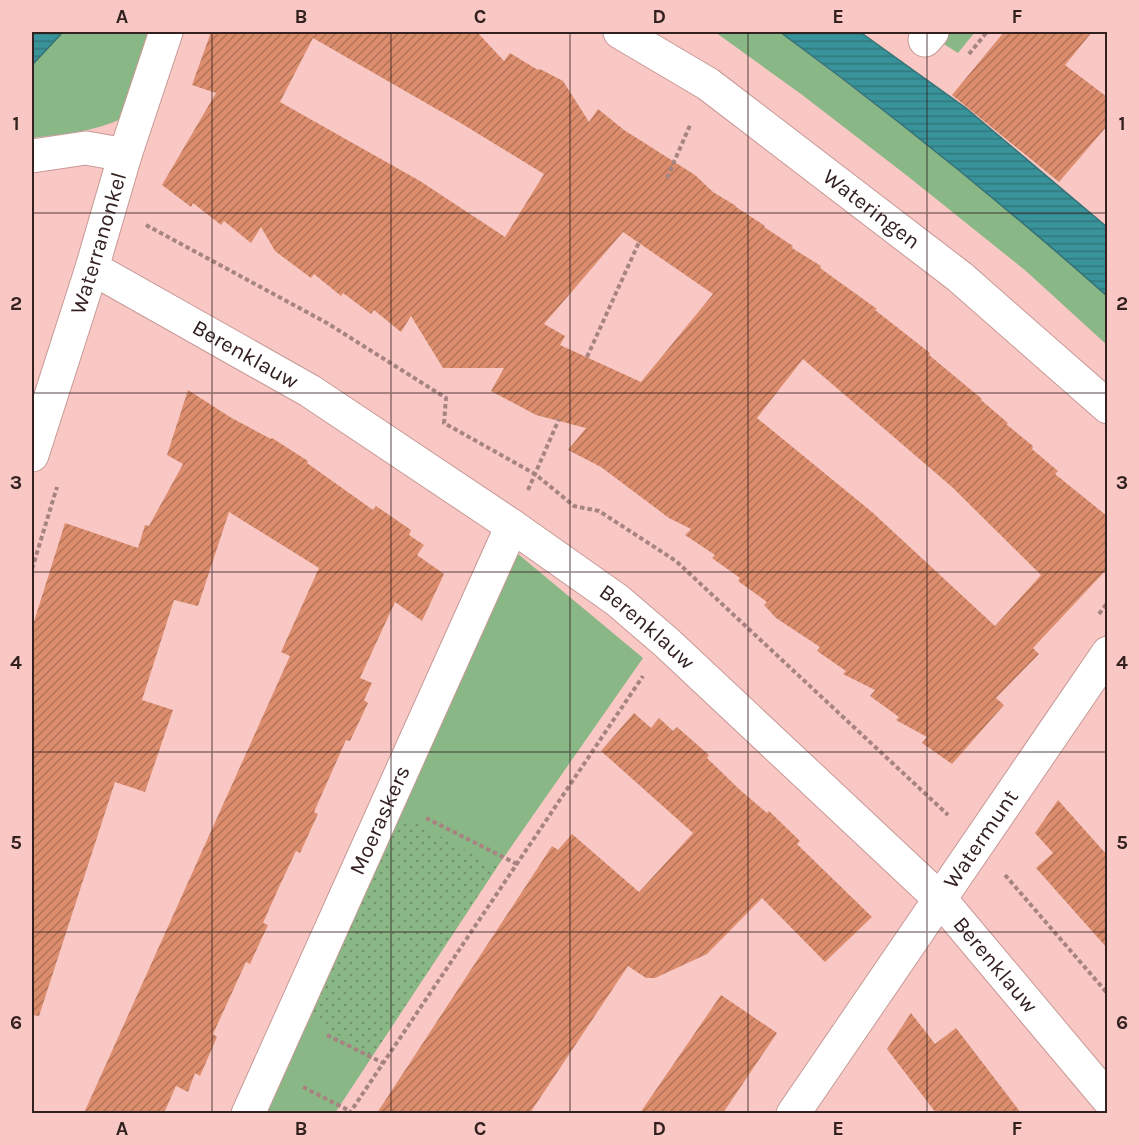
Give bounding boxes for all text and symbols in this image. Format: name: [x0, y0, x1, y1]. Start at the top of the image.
text: A: [116, 5, 129, 28]
text: B: [295, 5, 307, 28]
text: C: [474, 5, 486, 28]
text: D: [652, 5, 666, 28]
text: E: [832, 5, 844, 28]
text: F: [1012, 5, 1023, 28]
text: 1: [12, 112, 20, 135]
text: 1: [1118, 112, 1126, 135]
street label: Wateringen: [818, 164, 925, 255]
street label: Waterranonkel: [65, 169, 132, 318]
text: 2: [10, 292, 22, 315]
text: 2: [1116, 292, 1128, 315]
street label: Berenklauw: [188, 314, 303, 395]
text: 3: [10, 471, 22, 494]
text: 3: [1116, 471, 1128, 494]
street label: Berenklauw: [594, 579, 700, 675]
text: 4: [10, 651, 22, 674]
text: 4: [1116, 651, 1128, 674]
street label: Moeraskers: [344, 762, 416, 879]
street label: Watermunt: [938, 785, 1024, 894]
text: 5: [10, 831, 22, 854]
text: 5: [1116, 831, 1128, 854]
street label: Berenklauw: [948, 912, 1043, 1018]
text: 6: [10, 1011, 22, 1034]
text: 6: [1116, 1011, 1128, 1034]
text: A: [116, 1117, 129, 1140]
text: B: [295, 1117, 307, 1140]
text: C: [474, 1117, 486, 1140]
text: D: [652, 1117, 666, 1140]
text: E: [832, 1117, 844, 1140]
text: F: [1012, 1117, 1023, 1140]

